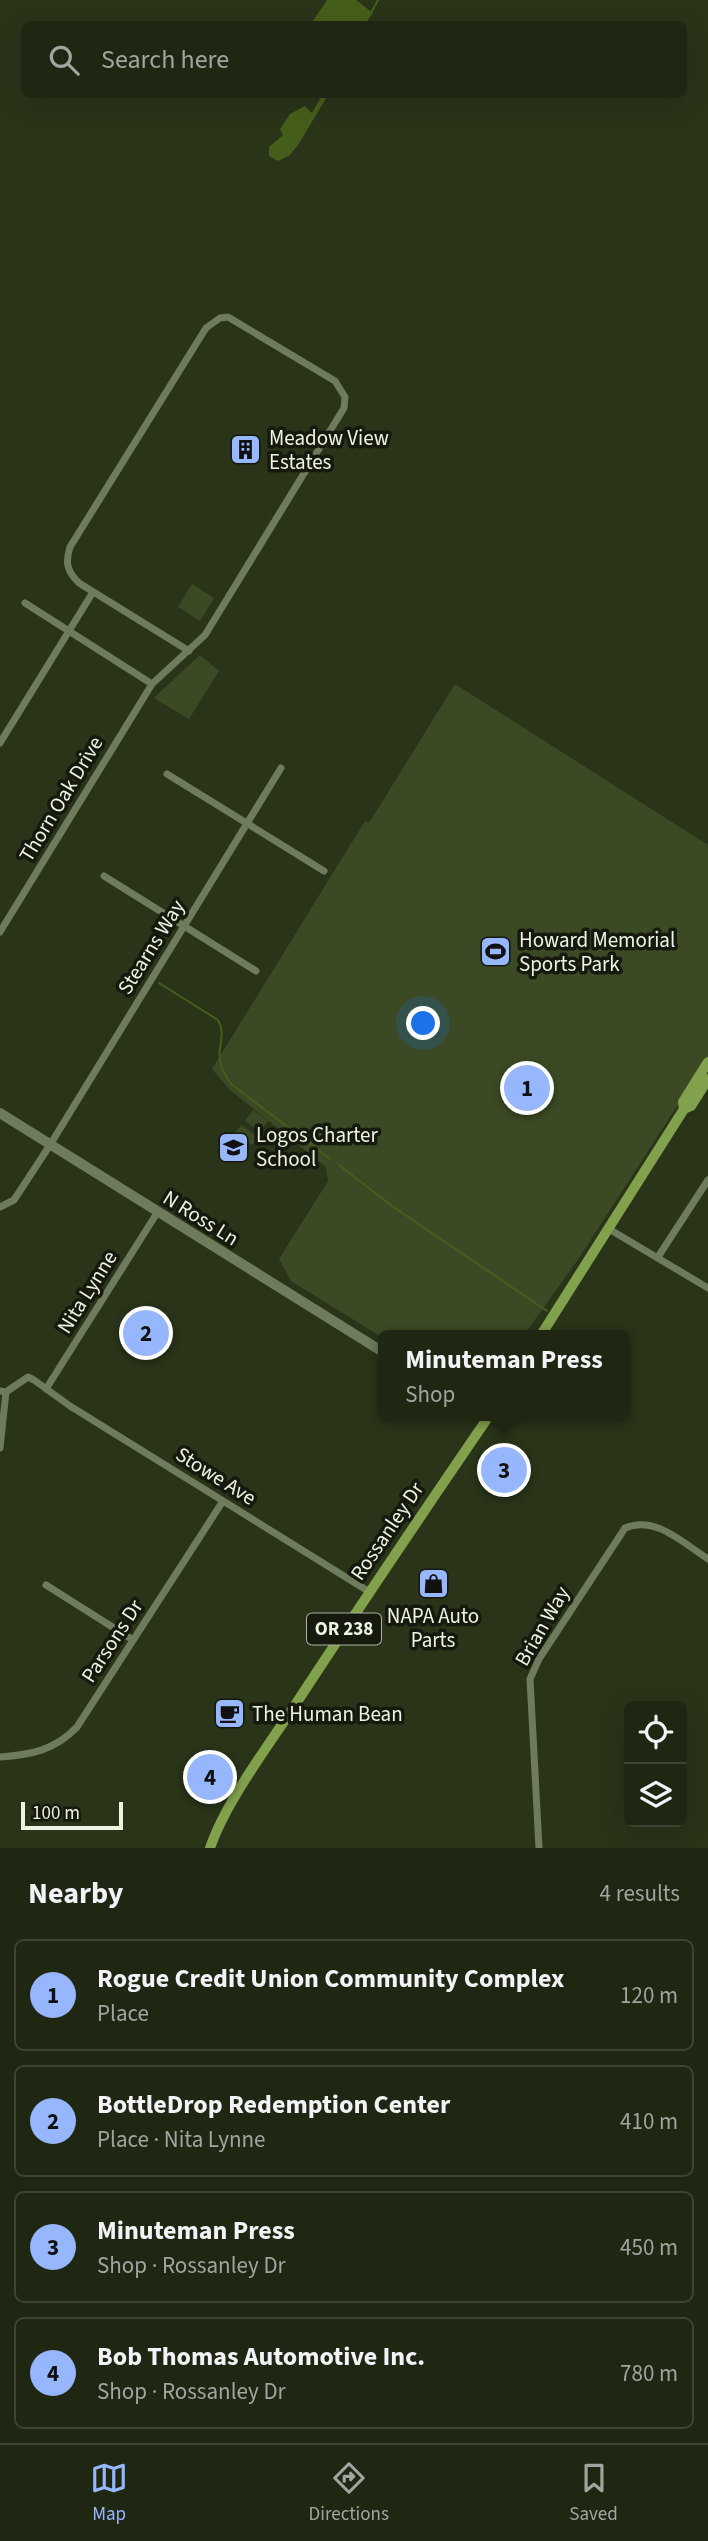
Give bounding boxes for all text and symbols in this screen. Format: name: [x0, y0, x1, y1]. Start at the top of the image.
search box: [21, 21, 687, 98]
icon: search: [45, 41, 83, 79]
text: Search here: [101, 41, 229, 78]
place label: Meadow View Estates: [269, 423, 389, 477]
building icon: Meadow View Estates: [229, 433, 263, 467]
street label: Thorn Oak Drive: [12, 731, 110, 867]
street label: Stearns Way: [110, 894, 192, 1000]
place label: Howard Memorial Sports Park: [519, 925, 675, 979]
sports icon: Howard Memorial Sports Park: [479, 935, 513, 969]
your location: [406, 1006, 440, 1040]
pin: 1: [504, 1062, 550, 1114]
place label: Logos Charter School: [256, 1120, 378, 1174]
school or university icon: Logos Charter School: [216, 1130, 250, 1164]
street label: N Ross Ln: [157, 1183, 245, 1253]
street label: Nita Lynne: [50, 1245, 124, 1339]
pin: 2: [123, 1307, 169, 1359]
popup: [378, 1330, 630, 1421]
text: Minuteman Press: [405, 1341, 603, 1378]
text: Shop: [405, 1378, 455, 1411]
street label: Stowe Ave: [170, 1439, 262, 1513]
pin: 3: [481, 1444, 527, 1496]
street label: Rossanley Dr: [343, 1475, 431, 1586]
shop icon: NAPA Auto Parts: [416, 1567, 450, 1601]
street label: Brian Way: [507, 1580, 577, 1671]
street label: Parsons Dr: [74, 1593, 150, 1688]
place label: NAPA Auto Parts: [387, 1601, 479, 1655]
road number: OR 238: [307, 1614, 381, 1644]
cafe icon: The Human Bean: [212, 1697, 246, 1731]
place label: The Human Bean: [252, 1699, 403, 1729]
map controls: [624, 1701, 687, 1827]
button: locate: [624, 1701, 687, 1764]
pin: 4: [187, 1751, 233, 1803]
button: layers: [624, 1764, 687, 1827]
scale bar: [21, 1799, 122, 1831]
text: 100 m: [32, 1800, 80, 1827]
text: Nearby: [28, 1872, 123, 1915]
text: 4 results: [600, 1877, 680, 1910]
text: Rogue Credit Union Community Complex: [97, 1960, 564, 1997]
text: 1: [47, 1979, 59, 2012]
text: 120 m: [620, 1979, 678, 2012]
text: Place: [97, 1997, 149, 2030]
text: BottleDrop Redemption Center: [97, 2086, 450, 2123]
text: 2: [47, 2105, 59, 2138]
text: 410 m: [620, 2105, 678, 2138]
text: Place · Nita Lynne: [97, 2123, 266, 2156]
text: Minuteman Press: [97, 2212, 295, 2249]
text: 3: [47, 2231, 59, 2264]
text: 450 m: [620, 2231, 678, 2264]
text: Shop · Rossanley Dr: [97, 2249, 286, 2282]
text: Bob Thomas Automotive Inc.: [97, 2338, 425, 2375]
text: 4: [47, 2357, 59, 2390]
text: 780 m: [620, 2357, 678, 2390]
text: Shop · Rossanley Dr: [97, 2375, 286, 2408]
tab: Map: [90, 2459, 128, 2528]
tab: Directions: [309, 2459, 389, 2528]
tab: Saved: [569, 2459, 618, 2528]

